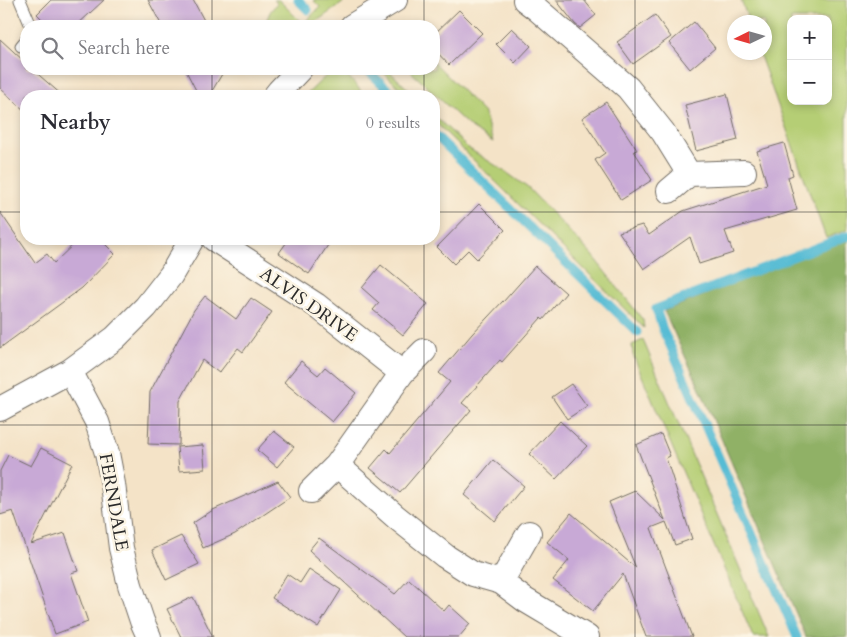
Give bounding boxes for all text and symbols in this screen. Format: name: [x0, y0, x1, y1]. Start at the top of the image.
north arrow: [727, 15, 772, 60]
map controls: [787, 15, 832, 105]
button: +: [787, 15, 832, 60]
search box: [20, 20, 440, 75]
icon: search: [38, 34, 66, 62]
text: Search here: [78, 35, 170, 61]
button: −: [787, 60, 832, 105]
text: Nearby: [40, 108, 111, 137]
text: 0 results: [366, 112, 420, 134]
street label: ALVIS DRIVE: [255, 261, 363, 347]
street label: FERNDALE: [93, 451, 134, 553]

